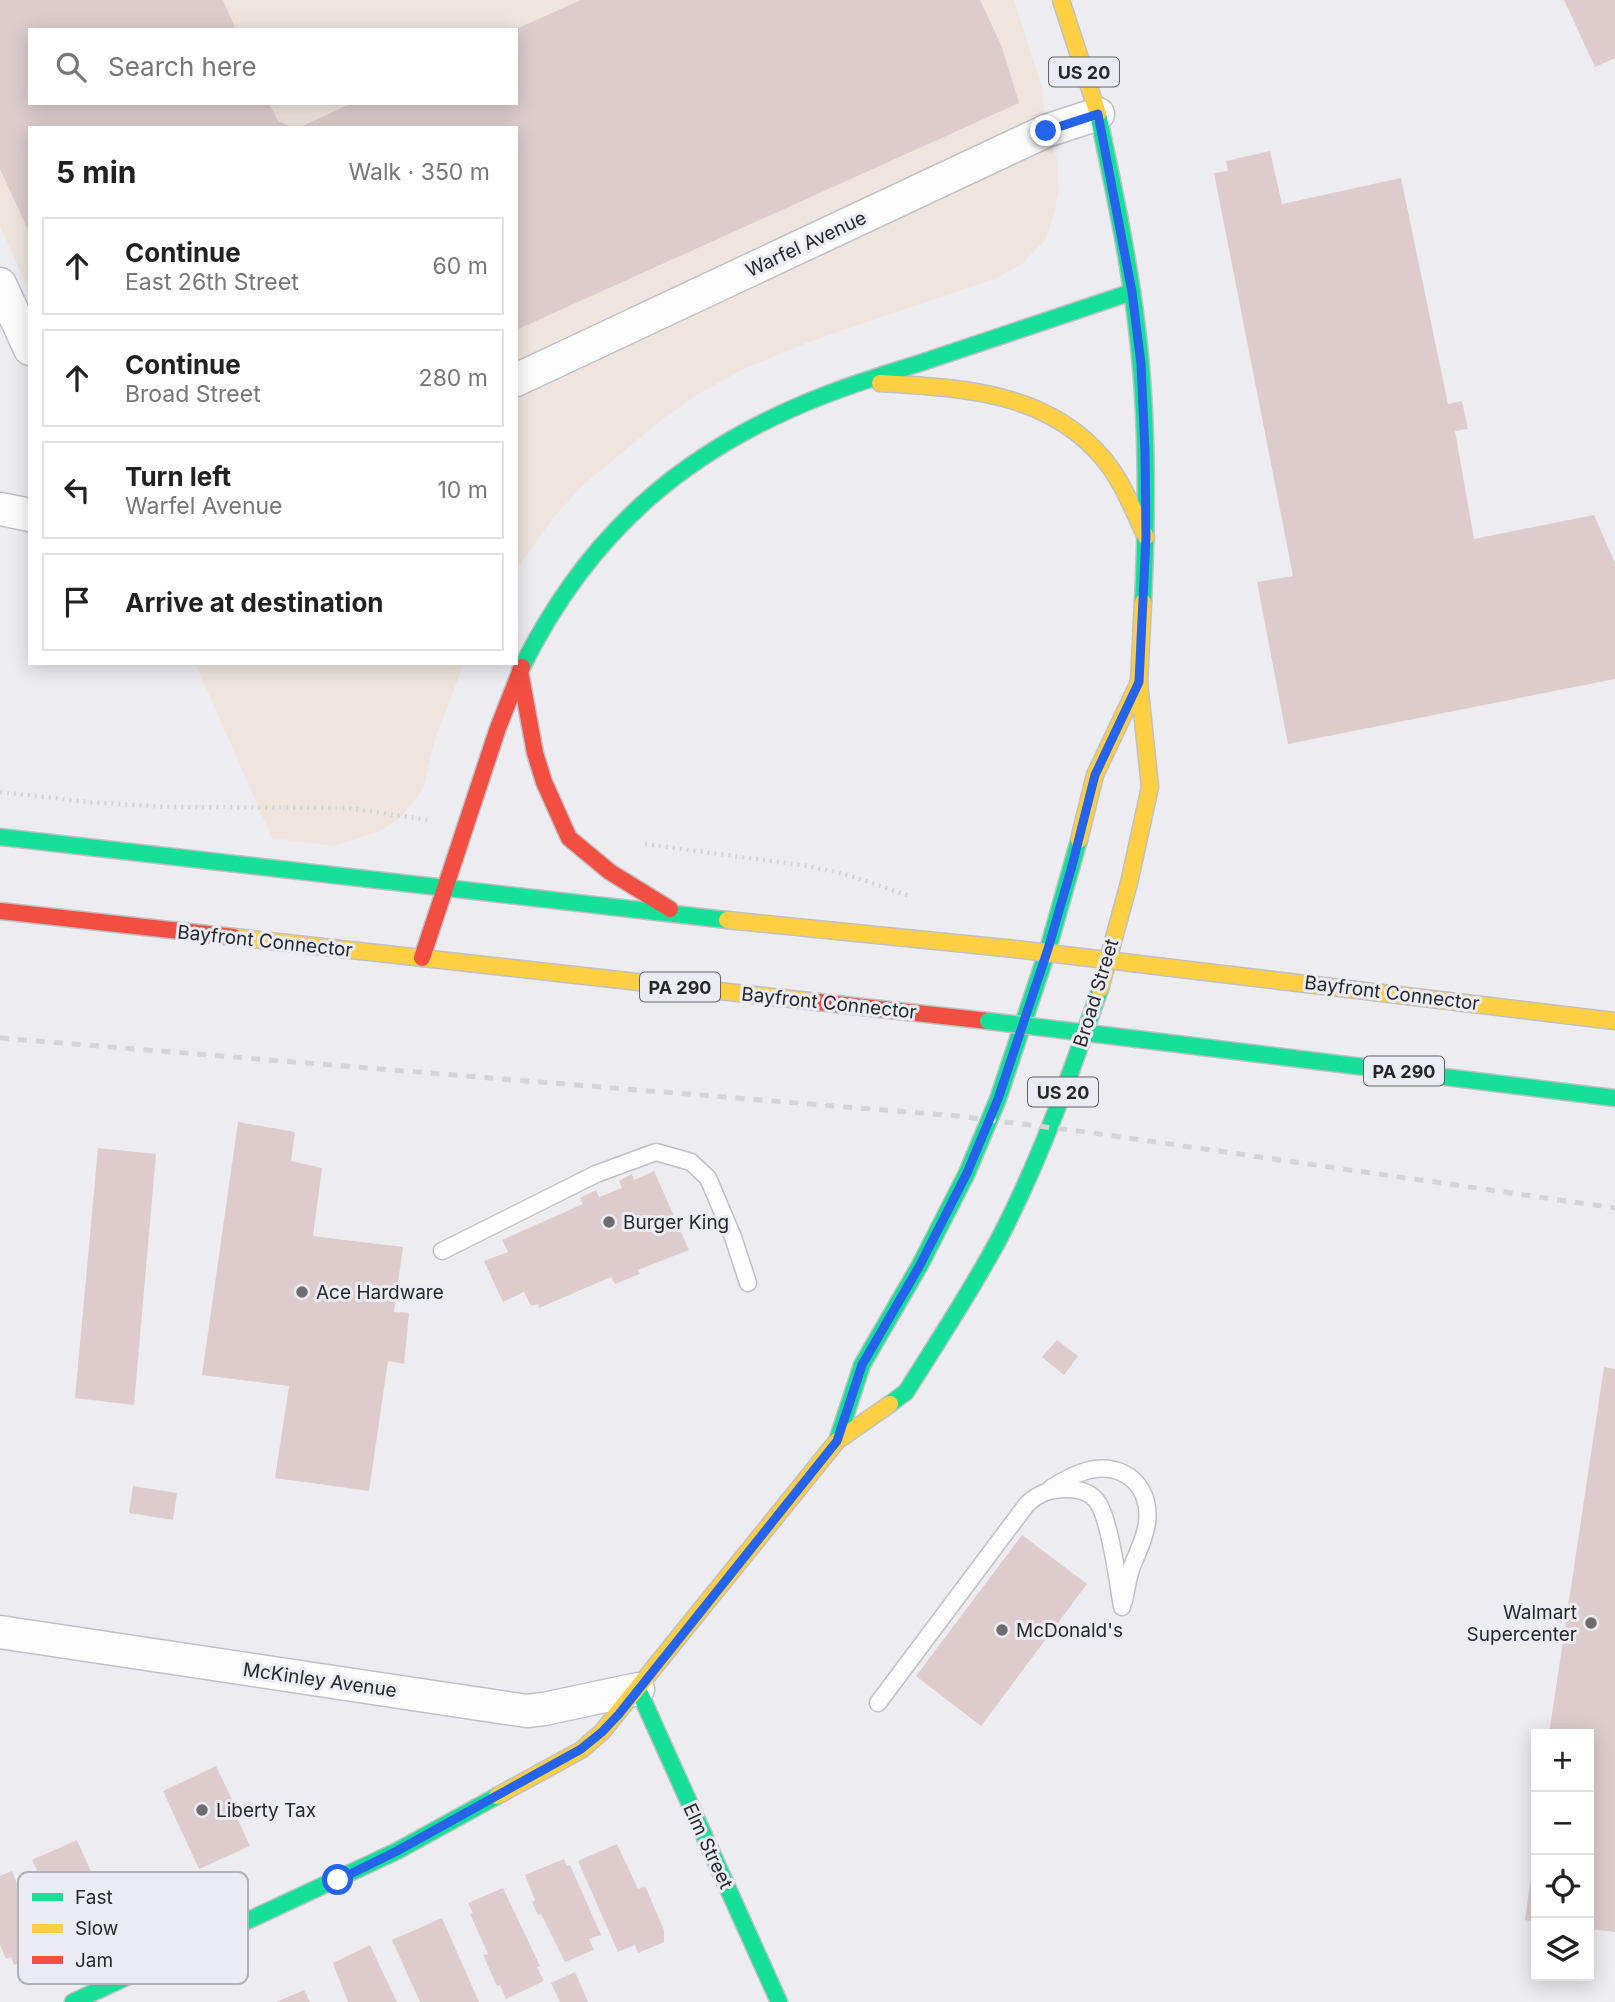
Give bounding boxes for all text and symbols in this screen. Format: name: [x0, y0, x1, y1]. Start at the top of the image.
search box: [28, 28, 518, 105]
icon: search: [52, 48, 90, 86]
text: Search here: [108, 51, 257, 82]
road number: US 20: [1049, 58, 1119, 86]
route end: [1030, 115, 1061, 146]
text: 5 min: [56, 154, 136, 190]
text: Walk · 350 m: [349, 158, 490, 186]
street label: Warfel Avenue: [742, 206, 870, 282]
text: Continue: [125, 237, 241, 268]
icon: ahead: [58, 247, 96, 285]
text: 60 m: [433, 252, 488, 280]
text: East 26th Street: [125, 268, 299, 296]
text: Continue: [125, 349, 241, 380]
icon: ahead: [58, 359, 96, 397]
text: 280 m: [419, 364, 488, 392]
text: Broad Street: [125, 380, 261, 408]
text: Turn left: [125, 461, 231, 492]
icon: left: [58, 471, 96, 509]
text: 10 m: [438, 476, 488, 504]
text: Warfel Avenue: [125, 492, 283, 520]
icon: arrive: [58, 583, 96, 621]
text: Arrive at destination: [125, 587, 384, 618]
street label: Bayfront Connector: [176, 920, 354, 962]
street label: Broad Street: [1069, 936, 1123, 1050]
street label: Bayfront Connector: [1303, 971, 1481, 1015]
road number: PA 290: [640, 972, 720, 1002]
street label: Bayfront Connector: [740, 982, 918, 1024]
road number: PA 290: [1364, 1056, 1444, 1086]
road number: US 20: [1028, 1078, 1098, 1106]
place label: Burger King: [623, 1211, 729, 1234]
marker: Burger King: [601, 1214, 617, 1230]
place label: Ace Hardware: [316, 1281, 444, 1304]
marker: Ace Hardware: [294, 1284, 310, 1300]
place label: Walmart Supercenter: [1467, 1601, 1577, 1646]
marker: Walmart Supercenter: [1583, 1615, 1599, 1631]
place label: McDonald's: [1016, 1619, 1123, 1642]
marker: McDonald's: [994, 1622, 1010, 1638]
street label: McKinley Avenue: [242, 1658, 398, 1702]
map controls: [1531, 1729, 1594, 1981]
button: +: [1531, 1729, 1594, 1792]
button: −: [1531, 1792, 1594, 1855]
place label: Liberty Tax: [216, 1799, 316, 1822]
street label: Elm Street: [678, 1800, 738, 1892]
marker: Liberty Tax: [194, 1802, 210, 1818]
button: locate: [1531, 1855, 1594, 1918]
route start: [322, 1864, 353, 1895]
legend: [18, 1872, 248, 1984]
text: Fast: [75, 1886, 113, 1909]
text: Slow: [75, 1917, 118, 1940]
button: layers: [1531, 1918, 1594, 1981]
text: Jam: [75, 1949, 113, 1972]

